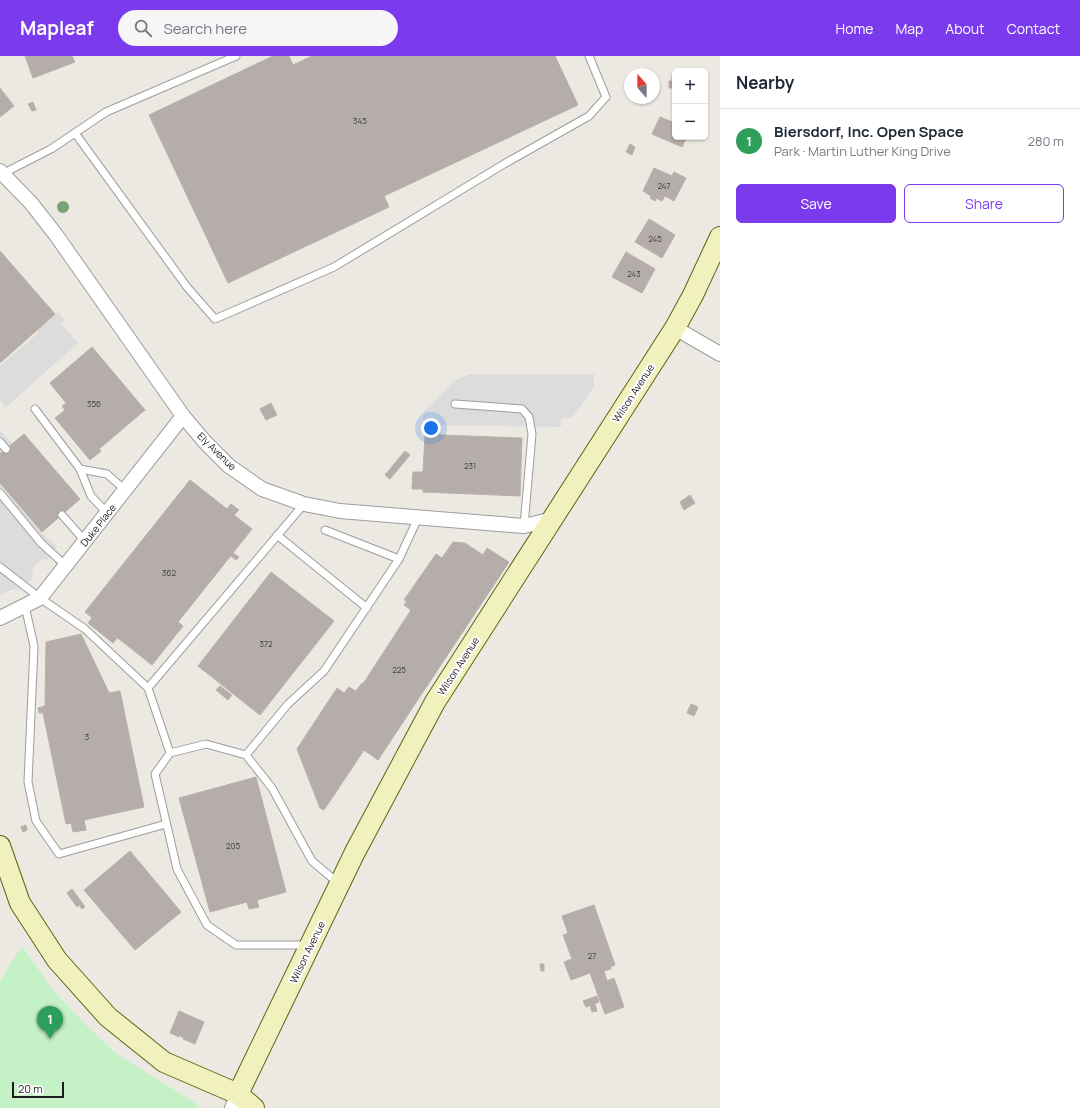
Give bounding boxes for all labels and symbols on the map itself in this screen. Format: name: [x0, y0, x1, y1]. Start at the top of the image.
north arrow: [624, 68, 660, 104]
house number: 345: [353, 115, 367, 126]
house number: 247: [657, 180, 671, 191]
house number: 245: [648, 233, 662, 244]
house number: 243: [627, 268, 641, 279]
street label: Wilson Avenue: [609, 361, 657, 425]
house number: 356: [87, 398, 101, 409]
your location: [421, 418, 441, 438]
street label: Ely Avenue: [194, 429, 240, 473]
house number: 231: [464, 460, 476, 471]
street label: Duke Place: [77, 501, 119, 549]
house number: 362: [162, 567, 176, 578]
street label: Wilson Avenue: [434, 634, 482, 698]
house number: 372: [260, 638, 273, 649]
house number: 225: [392, 664, 406, 675]
house number: 3: [85, 731, 89, 742]
house number: 205: [226, 840, 240, 851]
street label: Wilson Avenue: [286, 919, 328, 985]
house number: 27: [588, 950, 596, 961]
pin: 1: [37, 1006, 63, 1039]
scale bar: [12, 1080, 64, 1099]

